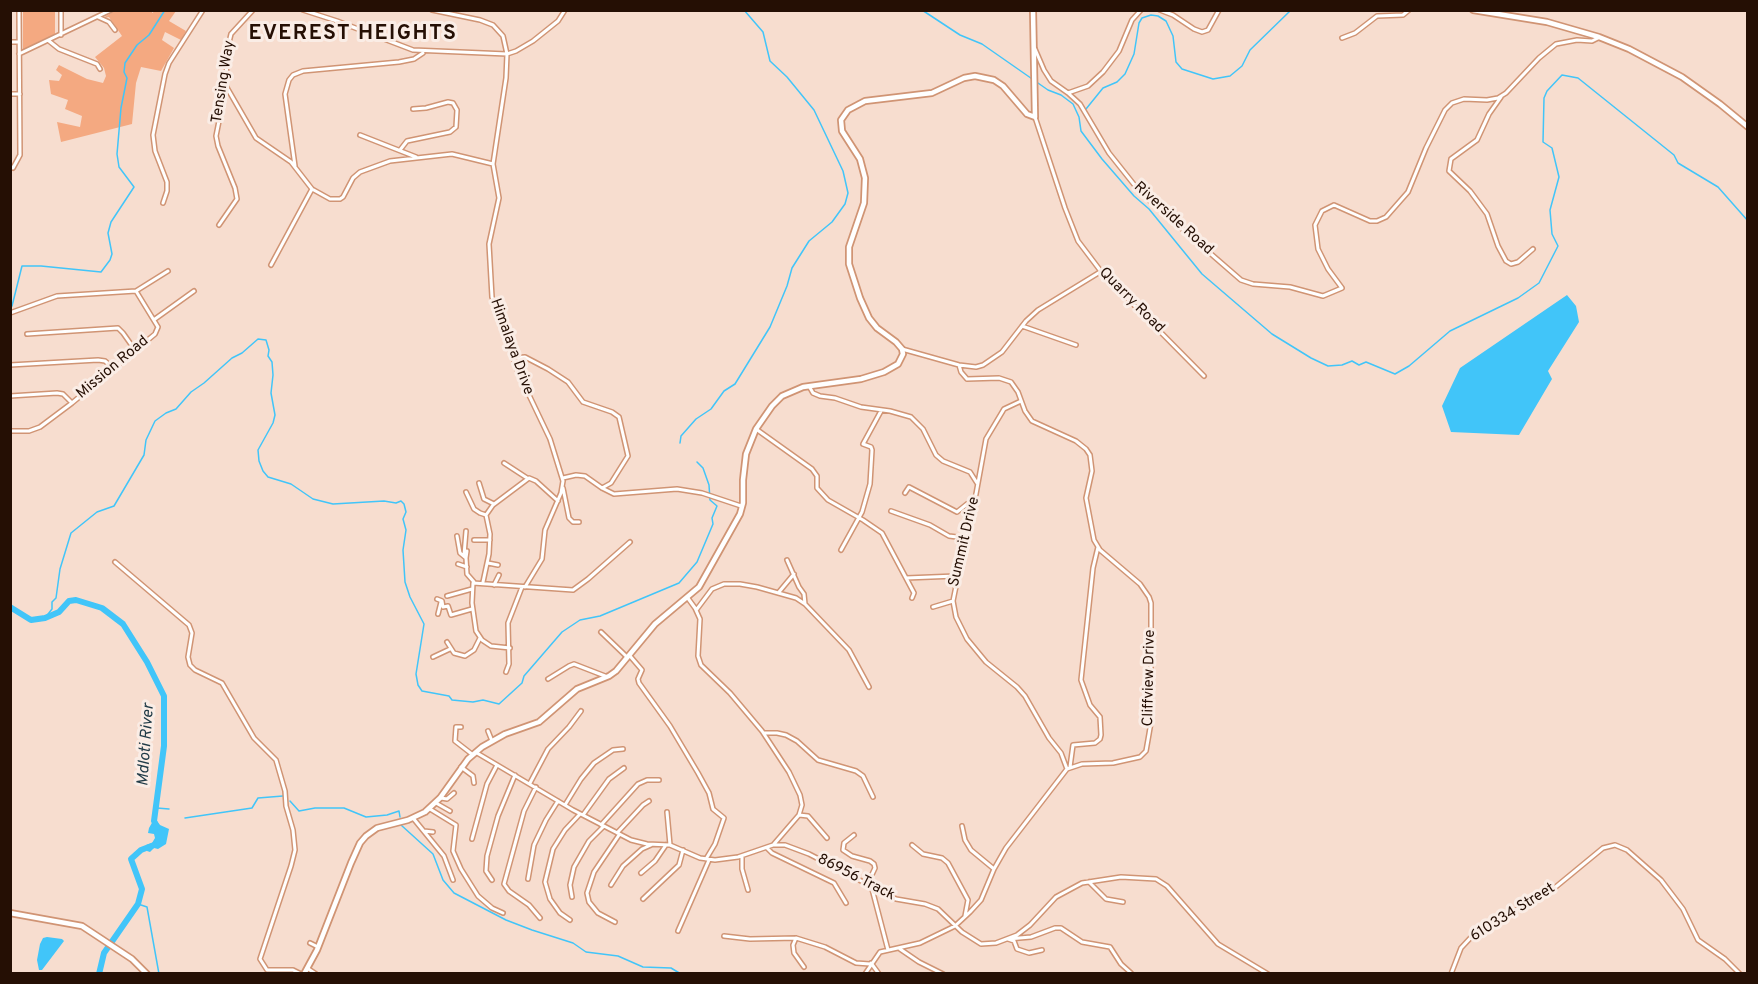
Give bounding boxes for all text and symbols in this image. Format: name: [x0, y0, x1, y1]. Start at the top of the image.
district label: EVEREST HEIGHTS: [249, 22, 457, 48]
street label: Tensing Way: [209, 39, 239, 125]
street label: Riverside Road: [1129, 179, 1217, 259]
street label: Quarry Road: [1094, 264, 1168, 338]
street label: Himalaya Drive: [485, 296, 537, 398]
street label: Mission Road: [73, 333, 153, 403]
street label: Summit Drive: [946, 495, 984, 589]
street label: Cliffview Drive: [1140, 629, 1160, 727]
water label: Mdloti River: [135, 703, 159, 787]
street label: 86956 Track: [814, 851, 898, 905]
street label: 610334 Street: [1467, 880, 1559, 946]

